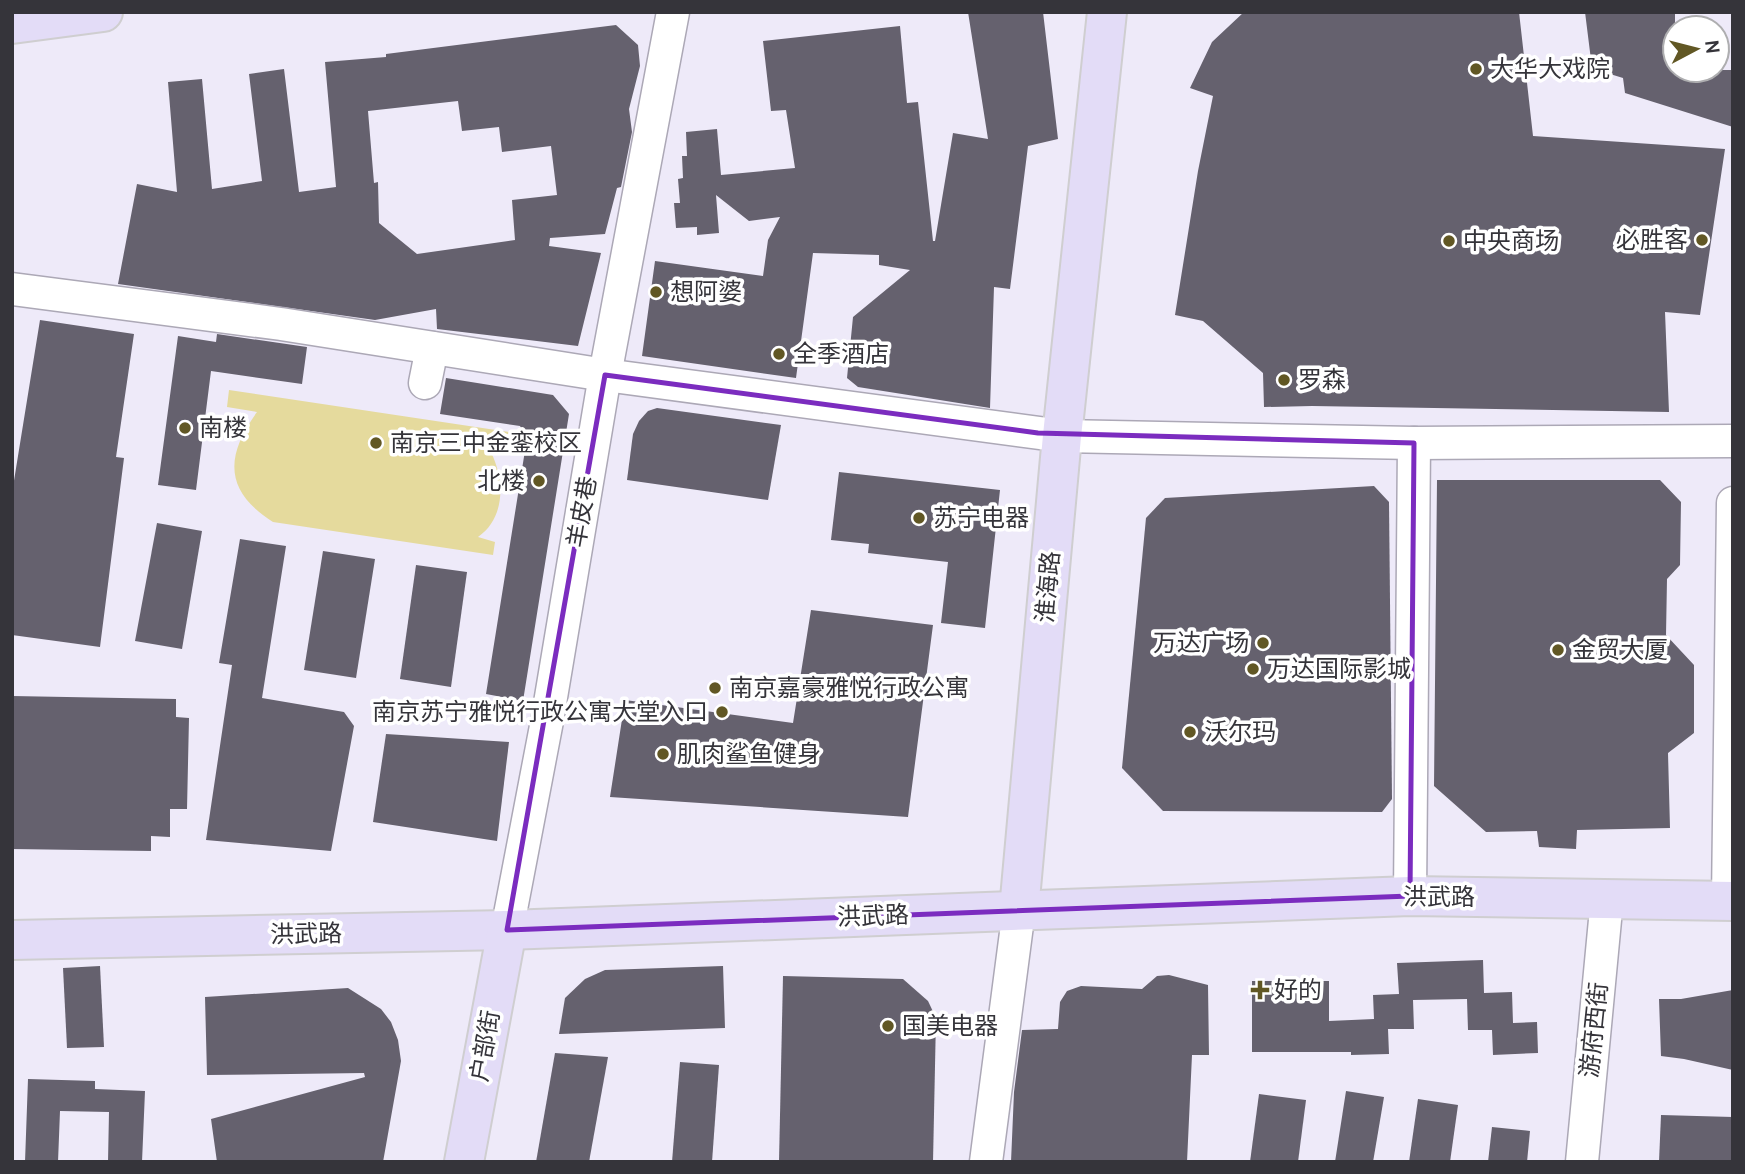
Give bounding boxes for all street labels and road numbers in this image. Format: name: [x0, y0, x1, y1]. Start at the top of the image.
street label: 羊皮巷: [561, 474, 602, 550]
street label: 淮海路: [1030, 550, 1065, 624]
street label: 洪武路: [1403, 882, 1475, 911]
street label: 洪武路: [836, 900, 909, 931]
street label: 洪武路: [270, 918, 342, 949]
street label: 游府西街: [1574, 981, 1613, 1079]
street label: 户部街: [464, 1008, 505, 1084]

